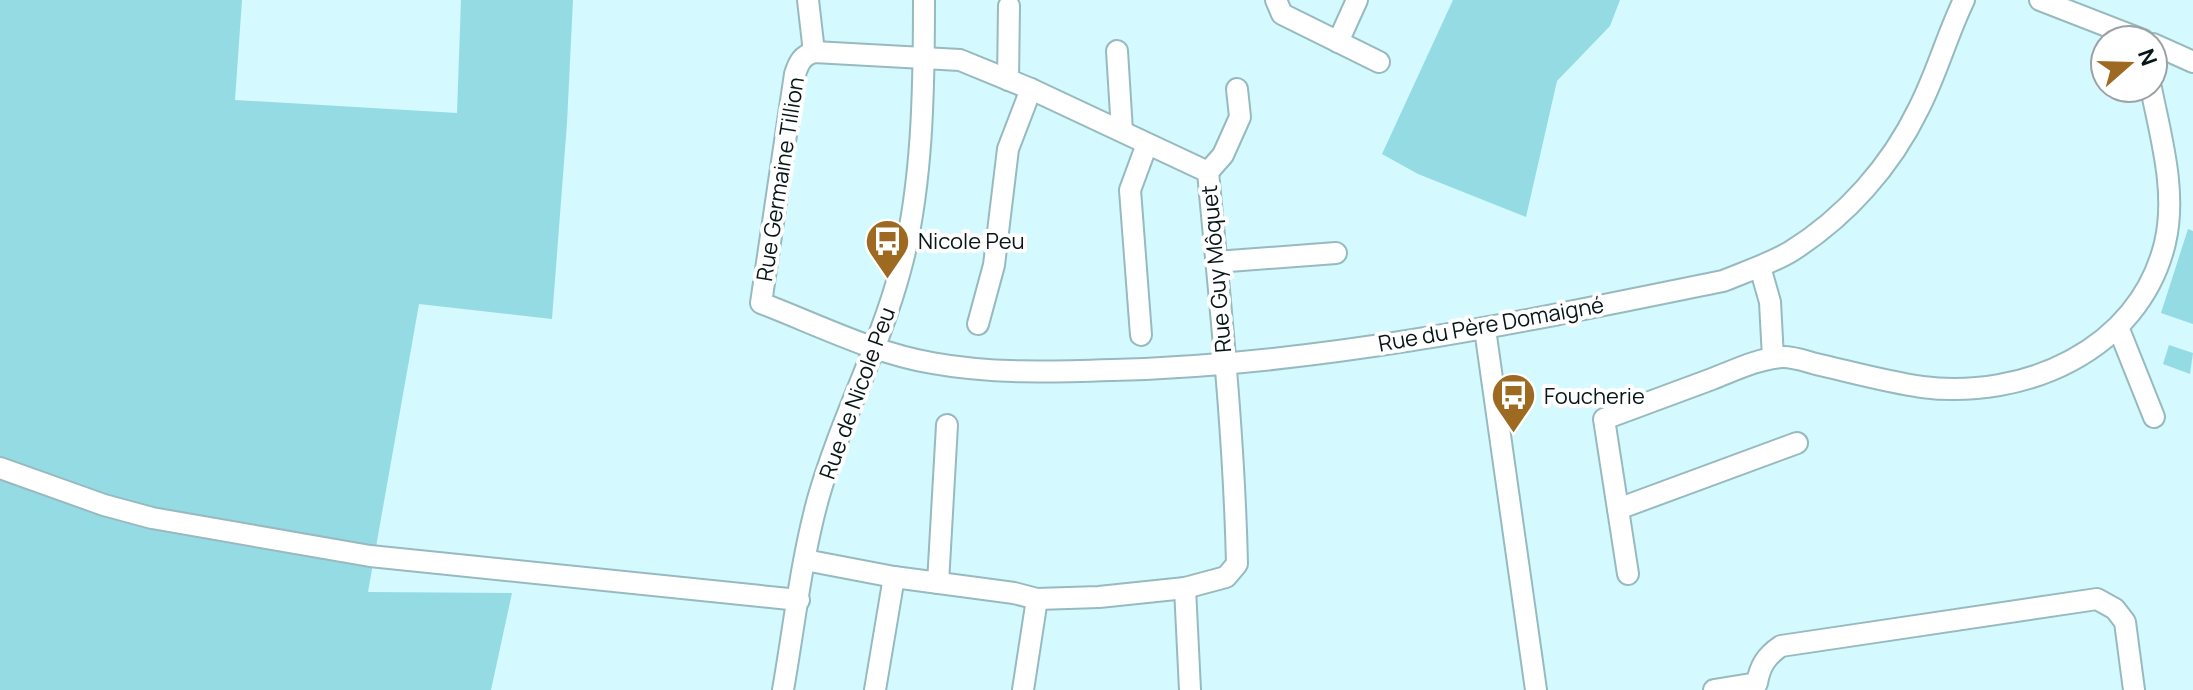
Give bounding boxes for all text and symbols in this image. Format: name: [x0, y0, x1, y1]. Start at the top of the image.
north arrow: [2089, 24, 2169, 104]
text: N: [2131, 45, 2165, 70]
street label: Rue Germaine Tillion: [749, 75, 811, 283]
street label: Rue Guy Môquet: [1194, 184, 1238, 354]
bus stop icon: Nicole Peu: [863, 217, 911, 280]
place label: Nicole Peu: [918, 226, 1025, 256]
street label: Rue du Père Domaigné: [1376, 289, 1606, 359]
street label: Rue de Nicole Peu: [812, 303, 902, 483]
bus stop icon: Foucherie: [1489, 372, 1537, 435]
place label: Foucherie: [1544, 381, 1645, 411]

